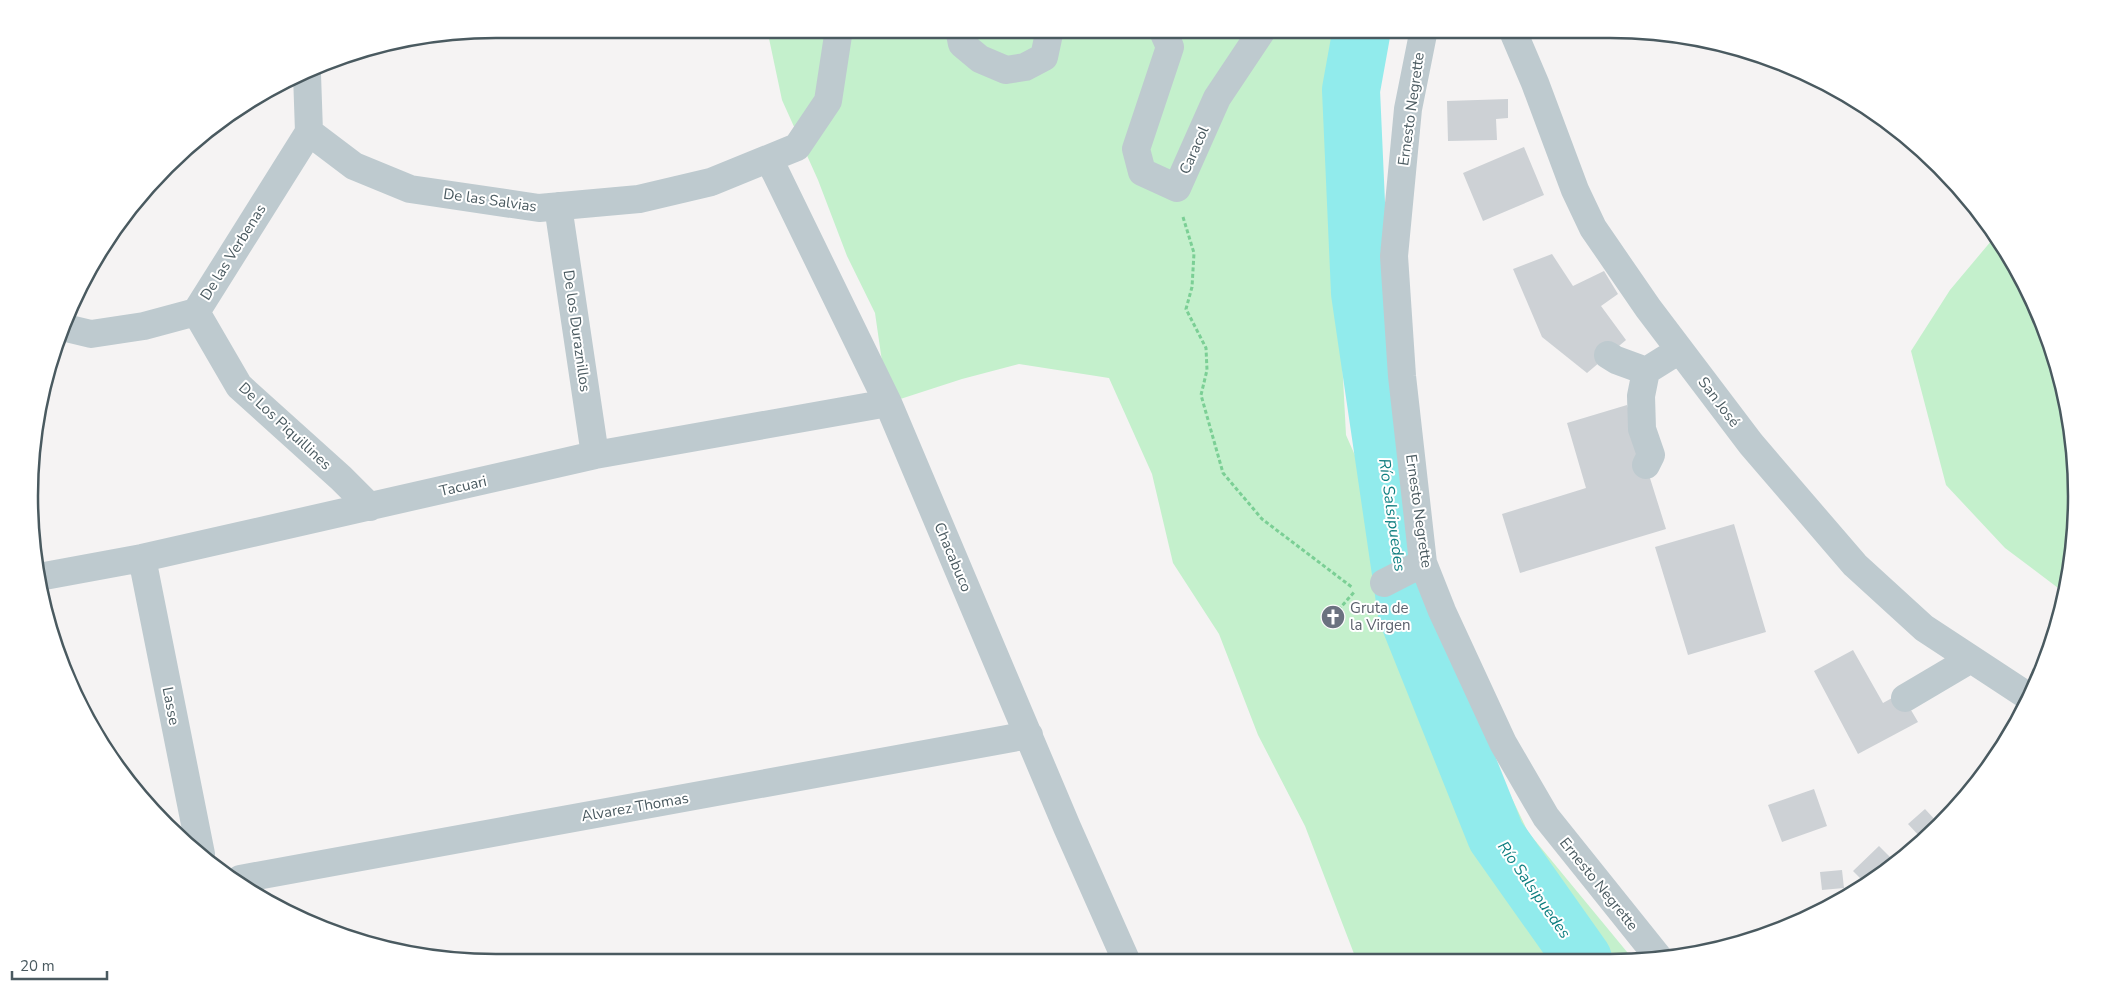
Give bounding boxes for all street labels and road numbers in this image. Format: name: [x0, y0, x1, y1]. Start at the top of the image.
street label: Ernesto Negrette: [1393, 51, 1429, 167]
street label: Caracol: [1175, 122, 1214, 177]
street label: De las Salvias: [442, 184, 538, 216]
street label: De las Verbenas: [195, 200, 271, 304]
street label: De los Duraznillos: [559, 269, 595, 393]
street label: San José: [1694, 373, 1744, 431]
street label: De Los Piquillines: [234, 378, 336, 474]
street label: Ernesto Negrette: [1401, 453, 1437, 569]
street label: Tacuari: [437, 471, 489, 501]
street label: Chacabuco: [929, 519, 977, 595]
street label: Lasse: [158, 685, 184, 727]
street label: Alvarez Thomas: [580, 788, 690, 826]
street label: Ernesto Negrette: [1555, 833, 1643, 935]

